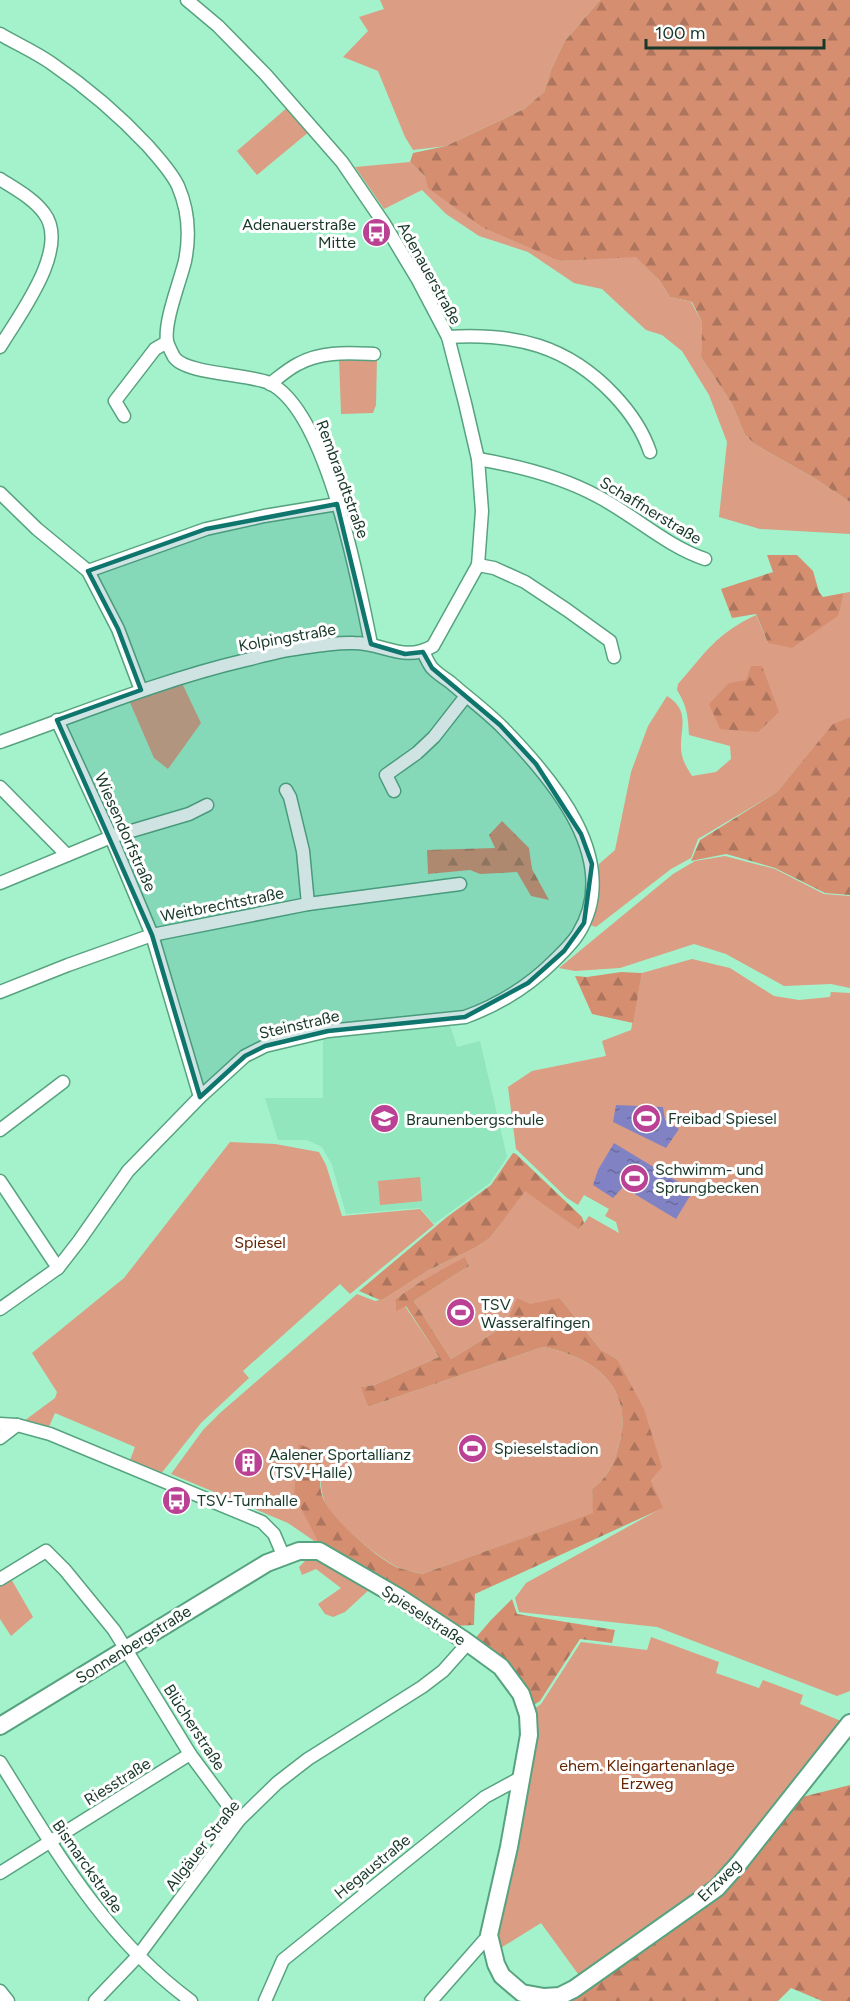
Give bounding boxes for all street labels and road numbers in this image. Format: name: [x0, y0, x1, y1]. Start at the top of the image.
street label: Adenauerstraße: [394, 219, 466, 328]
street label: Rembrandtstraße: [312, 417, 373, 541]
street label: Schaffnerstraße: [596, 473, 705, 548]
street label: Kolpingstraße: [237, 620, 338, 655]
street label: Wiesendorfstraße: [91, 770, 160, 895]
street label: Weitbrechtstraße: [159, 883, 286, 926]
street label: Steinstraße: [257, 1006, 341, 1043]
street label: Spieselstraße: [378, 1581, 469, 1650]
street label: Sonnenbergstraße: [72, 1601, 195, 1688]
street label: Blücherstraße: [160, 1681, 230, 1774]
street label: Riesstraße: [81, 1753, 154, 1809]
street label: Allgäuer Straße: [161, 1796, 244, 1894]
street label: Bismarckstraße: [48, 1816, 127, 1917]
street label: Hegaustraße: [331, 1830, 414, 1903]
street label: Erzweg: [694, 1855, 745, 1906]

